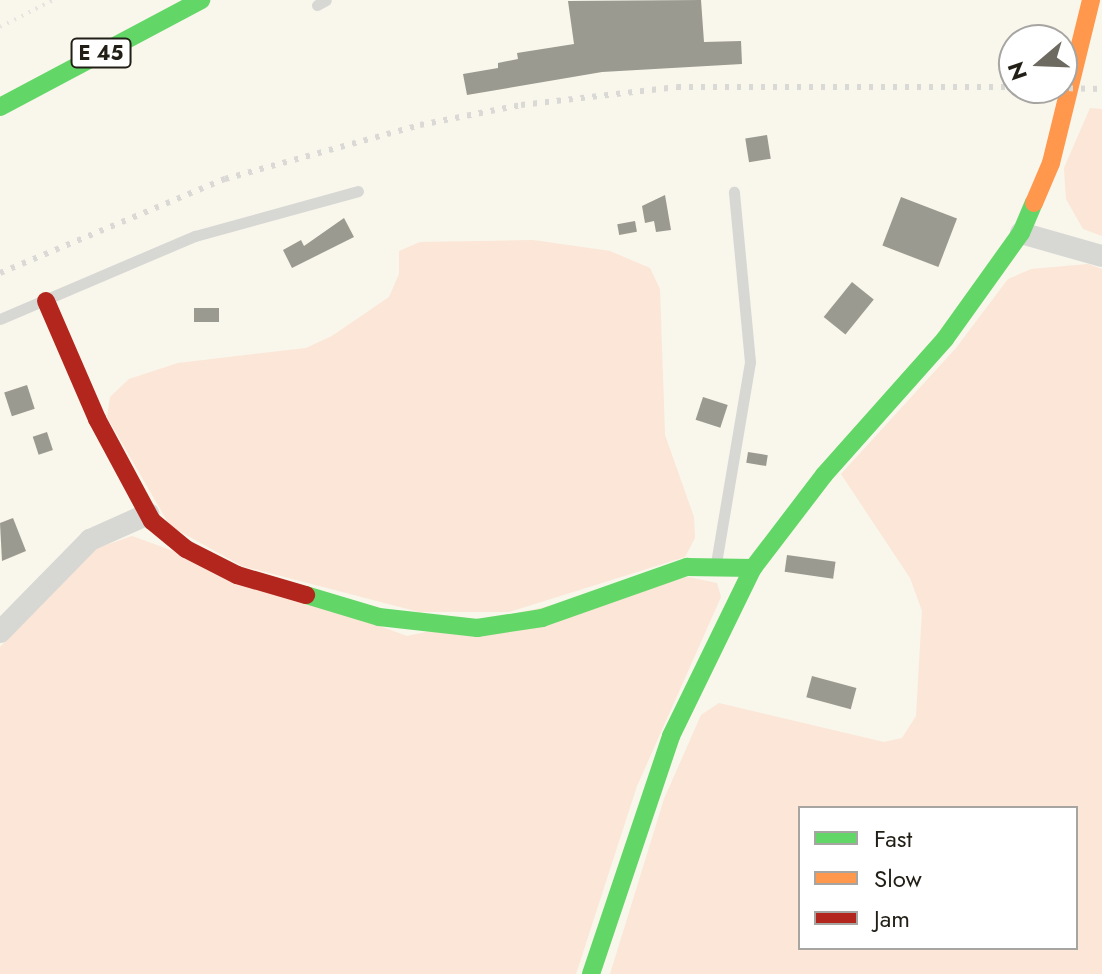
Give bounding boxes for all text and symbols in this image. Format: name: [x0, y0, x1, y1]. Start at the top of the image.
north arrow: [998, 24, 1078, 104]
road number: E 45: [69, 37, 133, 69]
text: N: [999, 58, 1035, 85]
legend: [798, 806, 1078, 950]
text: Fast: [874, 821, 912, 856]
text: Slow: [874, 861, 922, 896]
text: Jam: [874, 901, 910, 936]

